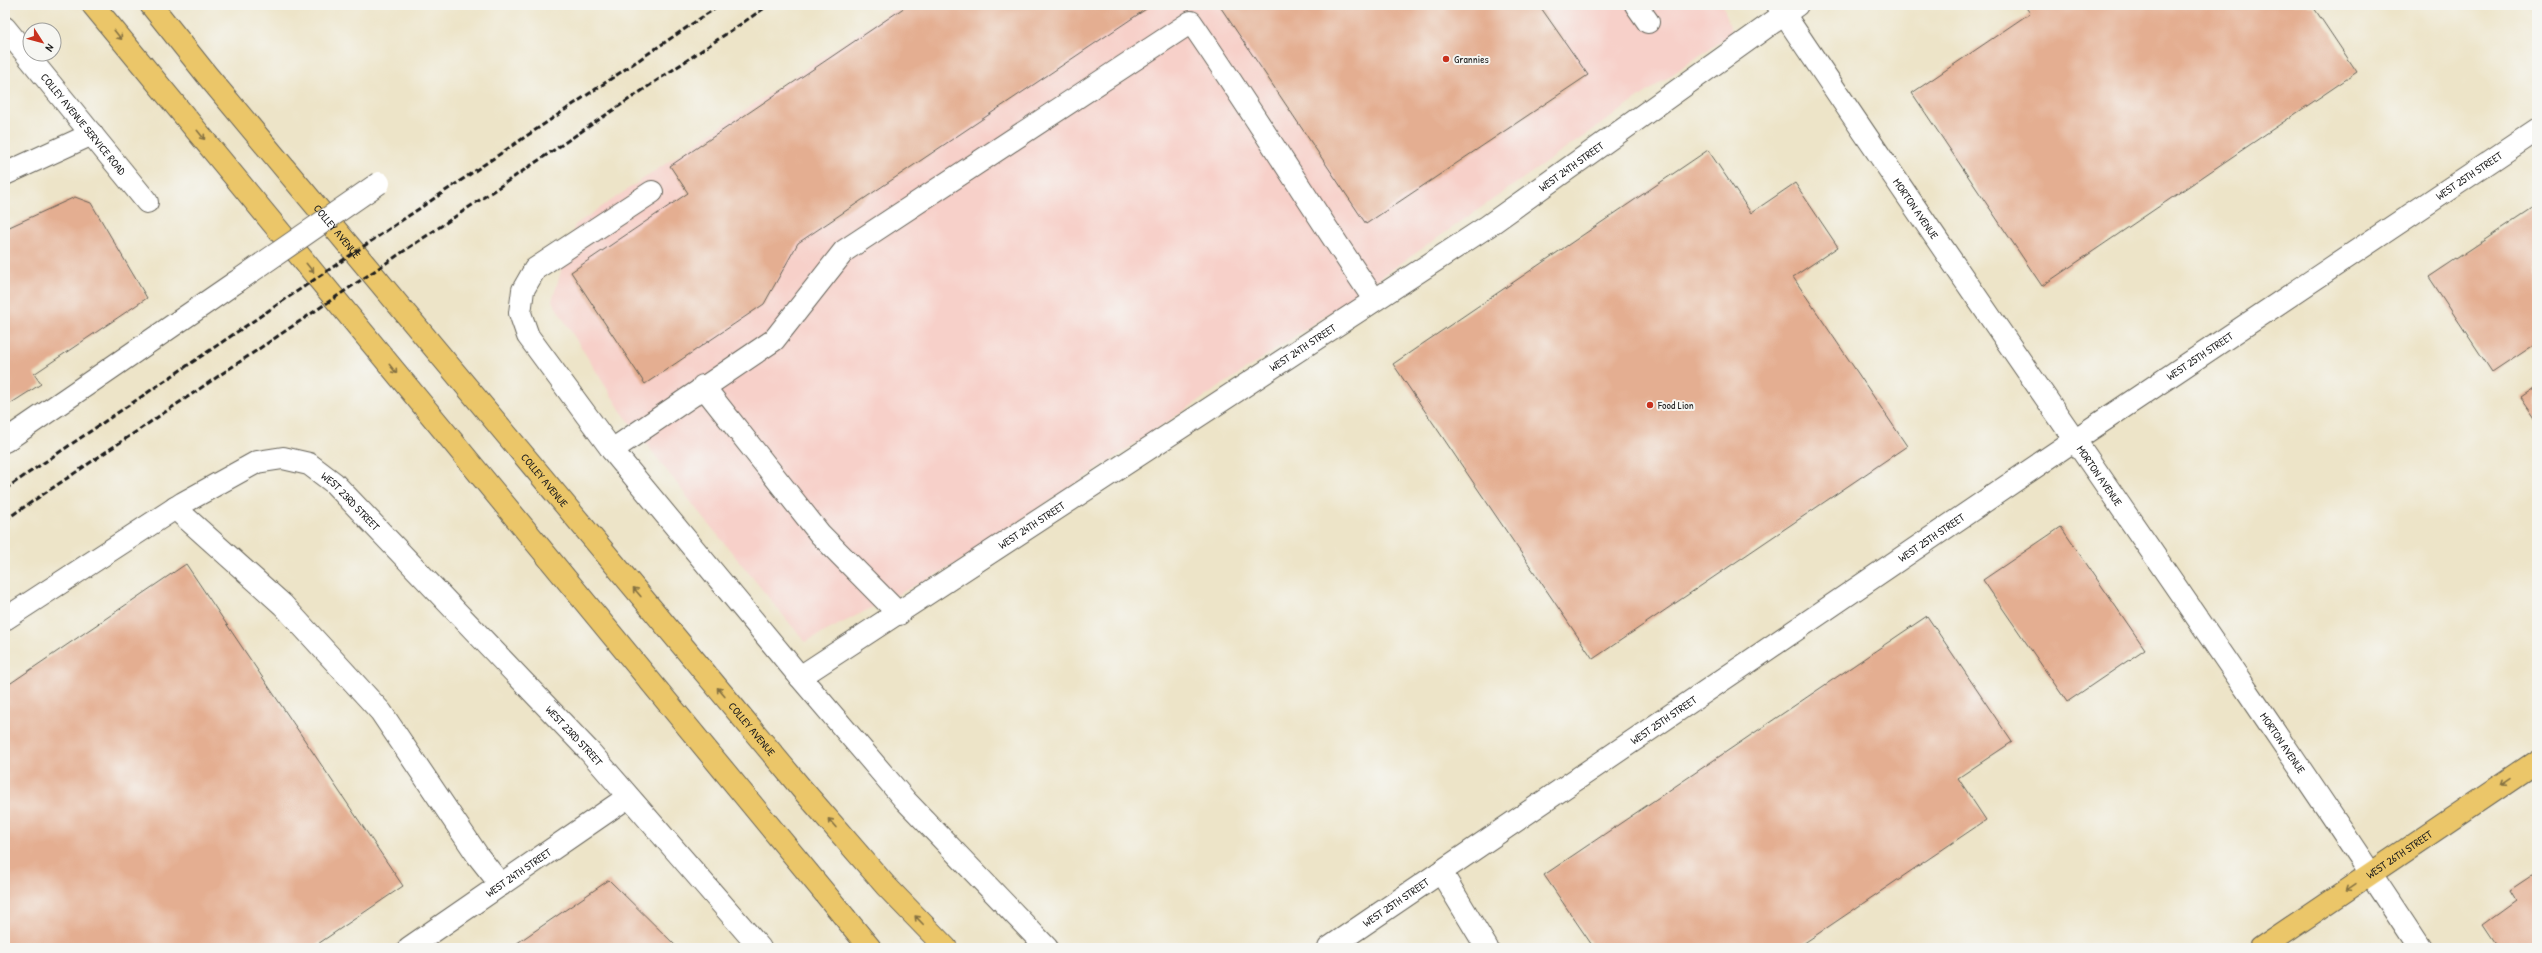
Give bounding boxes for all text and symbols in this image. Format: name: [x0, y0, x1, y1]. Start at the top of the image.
north arrow: [22, 22, 62, 62]
one-way arrow: [114, 30, 123, 41]
text: N: [43, 41, 57, 54]
place label: Grannies: [1454, 52, 1489, 66]
marker: Grannies: [1441, 54, 1451, 64]
street label: COLLEY AVENUE SERVICE ROAD: [38, 70, 130, 178]
one-way arrow: [196, 130, 205, 141]
street label: WEST 24TH STREET: [1536, 138, 1607, 194]
street label: WEST 25TH STREET: [2433, 148, 2506, 203]
street label: MORTON AVENUE: [1890, 176, 1942, 242]
street label: COLLEY AVENUE: [311, 202, 364, 261]
one-way arrow: [306, 263, 315, 274]
street label: WEST 24TH STREET: [1267, 320, 1339, 374]
street label: WEST 25TH STREET: [2164, 328, 2236, 383]
one-way arrow: [388, 363, 397, 374]
place label: Food Lion: [1657, 398, 1694, 412]
marker: Food Lion: [1645, 400, 1655, 410]
street label: MORTON AVENUE: [2074, 443, 2125, 509]
street label: COLLEY AVENUE: [518, 450, 571, 510]
street label: WEST 23RD STREET: [319, 469, 383, 534]
street label: WEST 24TH STREET: [996, 498, 1068, 552]
street label: WEST 25TH STREET: [1896, 510, 1968, 565]
one-way arrow: [633, 587, 642, 597]
one-way arrow: [716, 686, 725, 697]
street label: WEST 25TH STREET: [1628, 692, 1700, 747]
street label: COLLEY AVENUE: [725, 699, 778, 759]
street label: WEST 23RD STREET: [543, 703, 606, 769]
street label: MORTON AVENUE: [2257, 710, 2308, 776]
one-way arrow: [2499, 778, 2510, 787]
one-way arrow: [827, 818, 836, 829]
street label: WEST 26TH STREET: [2363, 826, 2436, 882]
street label: WEST 24TH STREET: [483, 845, 555, 900]
street label: WEST 25TH STREET: [1360, 874, 1432, 930]
one-way arrow: [2345, 883, 2356, 891]
one-way arrow: [914, 915, 923, 925]

